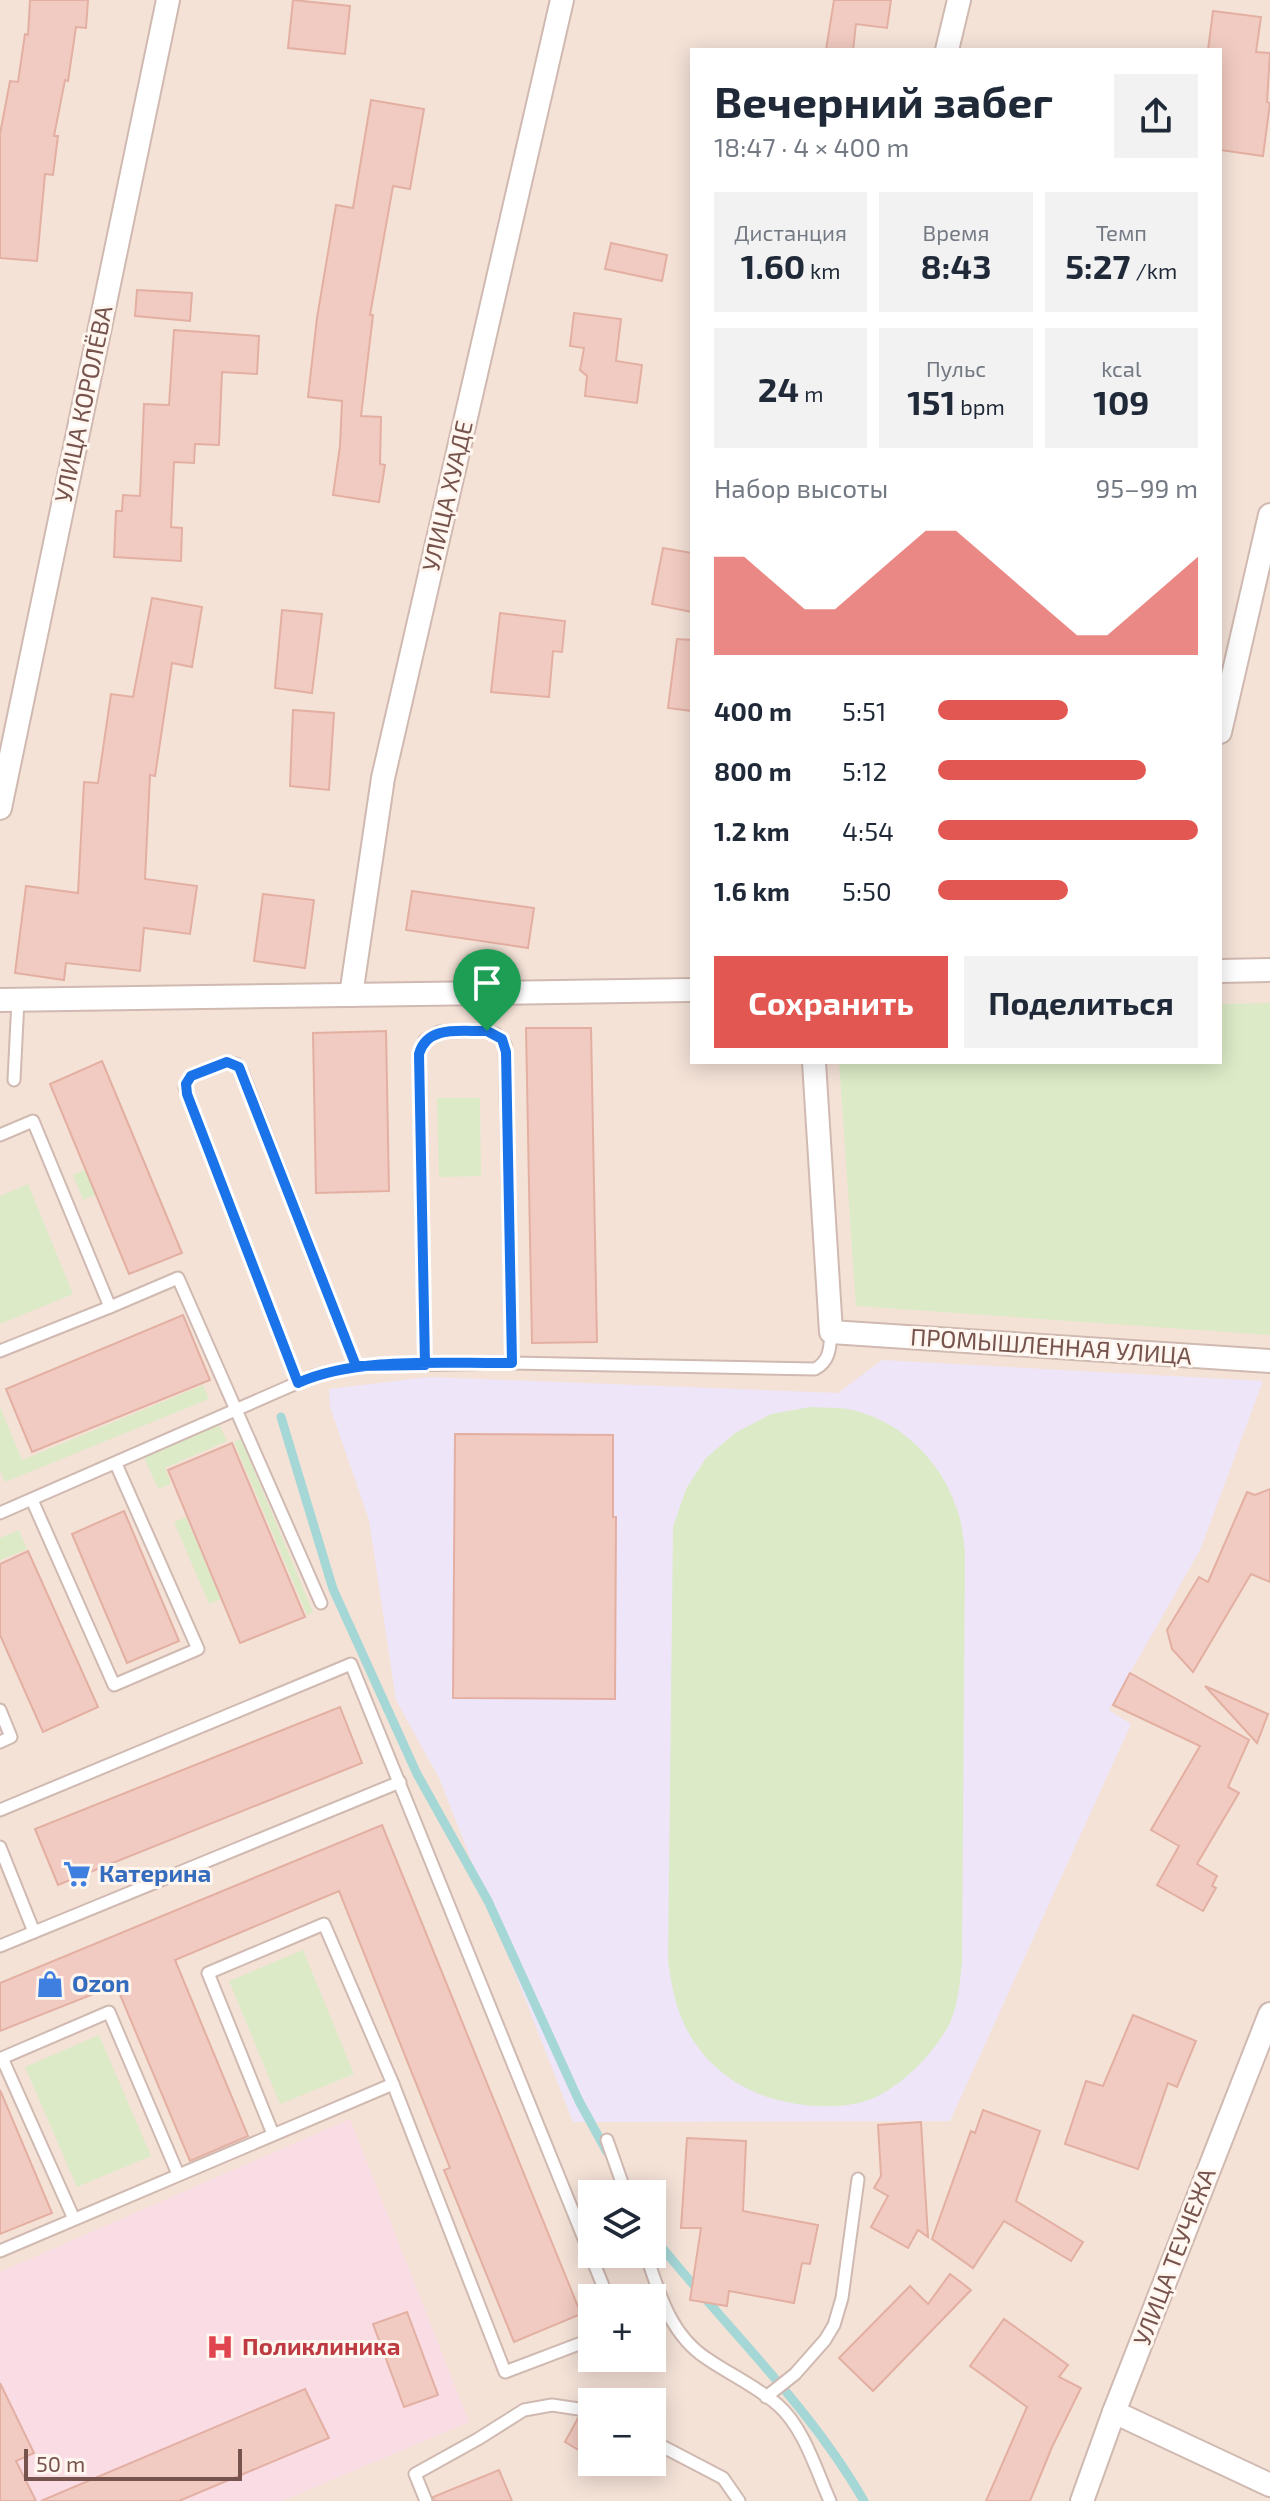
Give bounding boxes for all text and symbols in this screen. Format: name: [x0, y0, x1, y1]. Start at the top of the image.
text: Вечерний забег: [714, 74, 1053, 127]
button: share: [1114, 74, 1198, 158]
text: 18:47 · 4 × 400 m: [714, 131, 909, 162]
text: Дистанция: [734, 219, 847, 245]
text: Время: [923, 219, 989, 245]
text: Темп: [1096, 219, 1147, 245]
text: 1.60: [741, 245, 805, 286]
text: 8:43: [921, 245, 991, 286]
text: 5:27: [1065, 245, 1131, 286]
text: km: [805, 257, 841, 283]
text: /km: [1131, 257, 1177, 283]
street label: УЛИЦА КОРОЛЁВА: [47, 303, 118, 505]
text: Пульс: [926, 355, 986, 381]
text: kcal: [1101, 355, 1141, 381]
text: 24: [758, 368, 799, 409]
text: m: [799, 380, 823, 406]
text: 151: [907, 381, 955, 422]
text: 109: [1093, 381, 1149, 422]
text: bpm: [955, 393, 1005, 419]
street label: УЛИЦА ХУАДЕ: [415, 417, 478, 574]
text: Набор высоты: [714, 472, 888, 503]
text: 95–99 m: [1095, 472, 1198, 503]
text: 400 m: [714, 695, 792, 726]
text: 5:51: [842, 695, 886, 726]
text: 800 m: [714, 755, 792, 786]
text: 5:12: [842, 755, 887, 786]
text: 1.2 km: [714, 815, 790, 846]
text: 4:54: [842, 815, 894, 846]
text: 1.6 km: [714, 875, 790, 906]
text: 5:50: [842, 875, 892, 906]
pin: [453, 949, 521, 1031]
button: Сохранить: [714, 956, 948, 1048]
button: Поделиться: [964, 956, 1198, 1048]
icon: arrive: [465, 961, 509, 1005]
street label: ПРОМЫШЛЕННАЯ УЛИЦА: [909, 1321, 1193, 1370]
place label: Катерина: [99, 1858, 211, 1887]
supermarket icon: Катерина: [62, 1859, 92, 1889]
place label: Ozon: [72, 1968, 130, 1997]
shop icon: Ozon: [35, 1969, 65, 1999]
street label: УЛИЦА ТЕУЧЕЖА: [1126, 2164, 1221, 2349]
map controls: [578, 2180, 666, 2476]
button: layers: [578, 2180, 666, 2268]
button: +: [578, 2284, 666, 2372]
place label: Поликлиника: [242, 2331, 400, 2360]
hospital icon: Поликлиника: [205, 2332, 235, 2362]
button: −: [578, 2388, 666, 2476]
scale bar: [24, 2445, 242, 2481]
text: 50 m: [36, 2450, 85, 2476]

